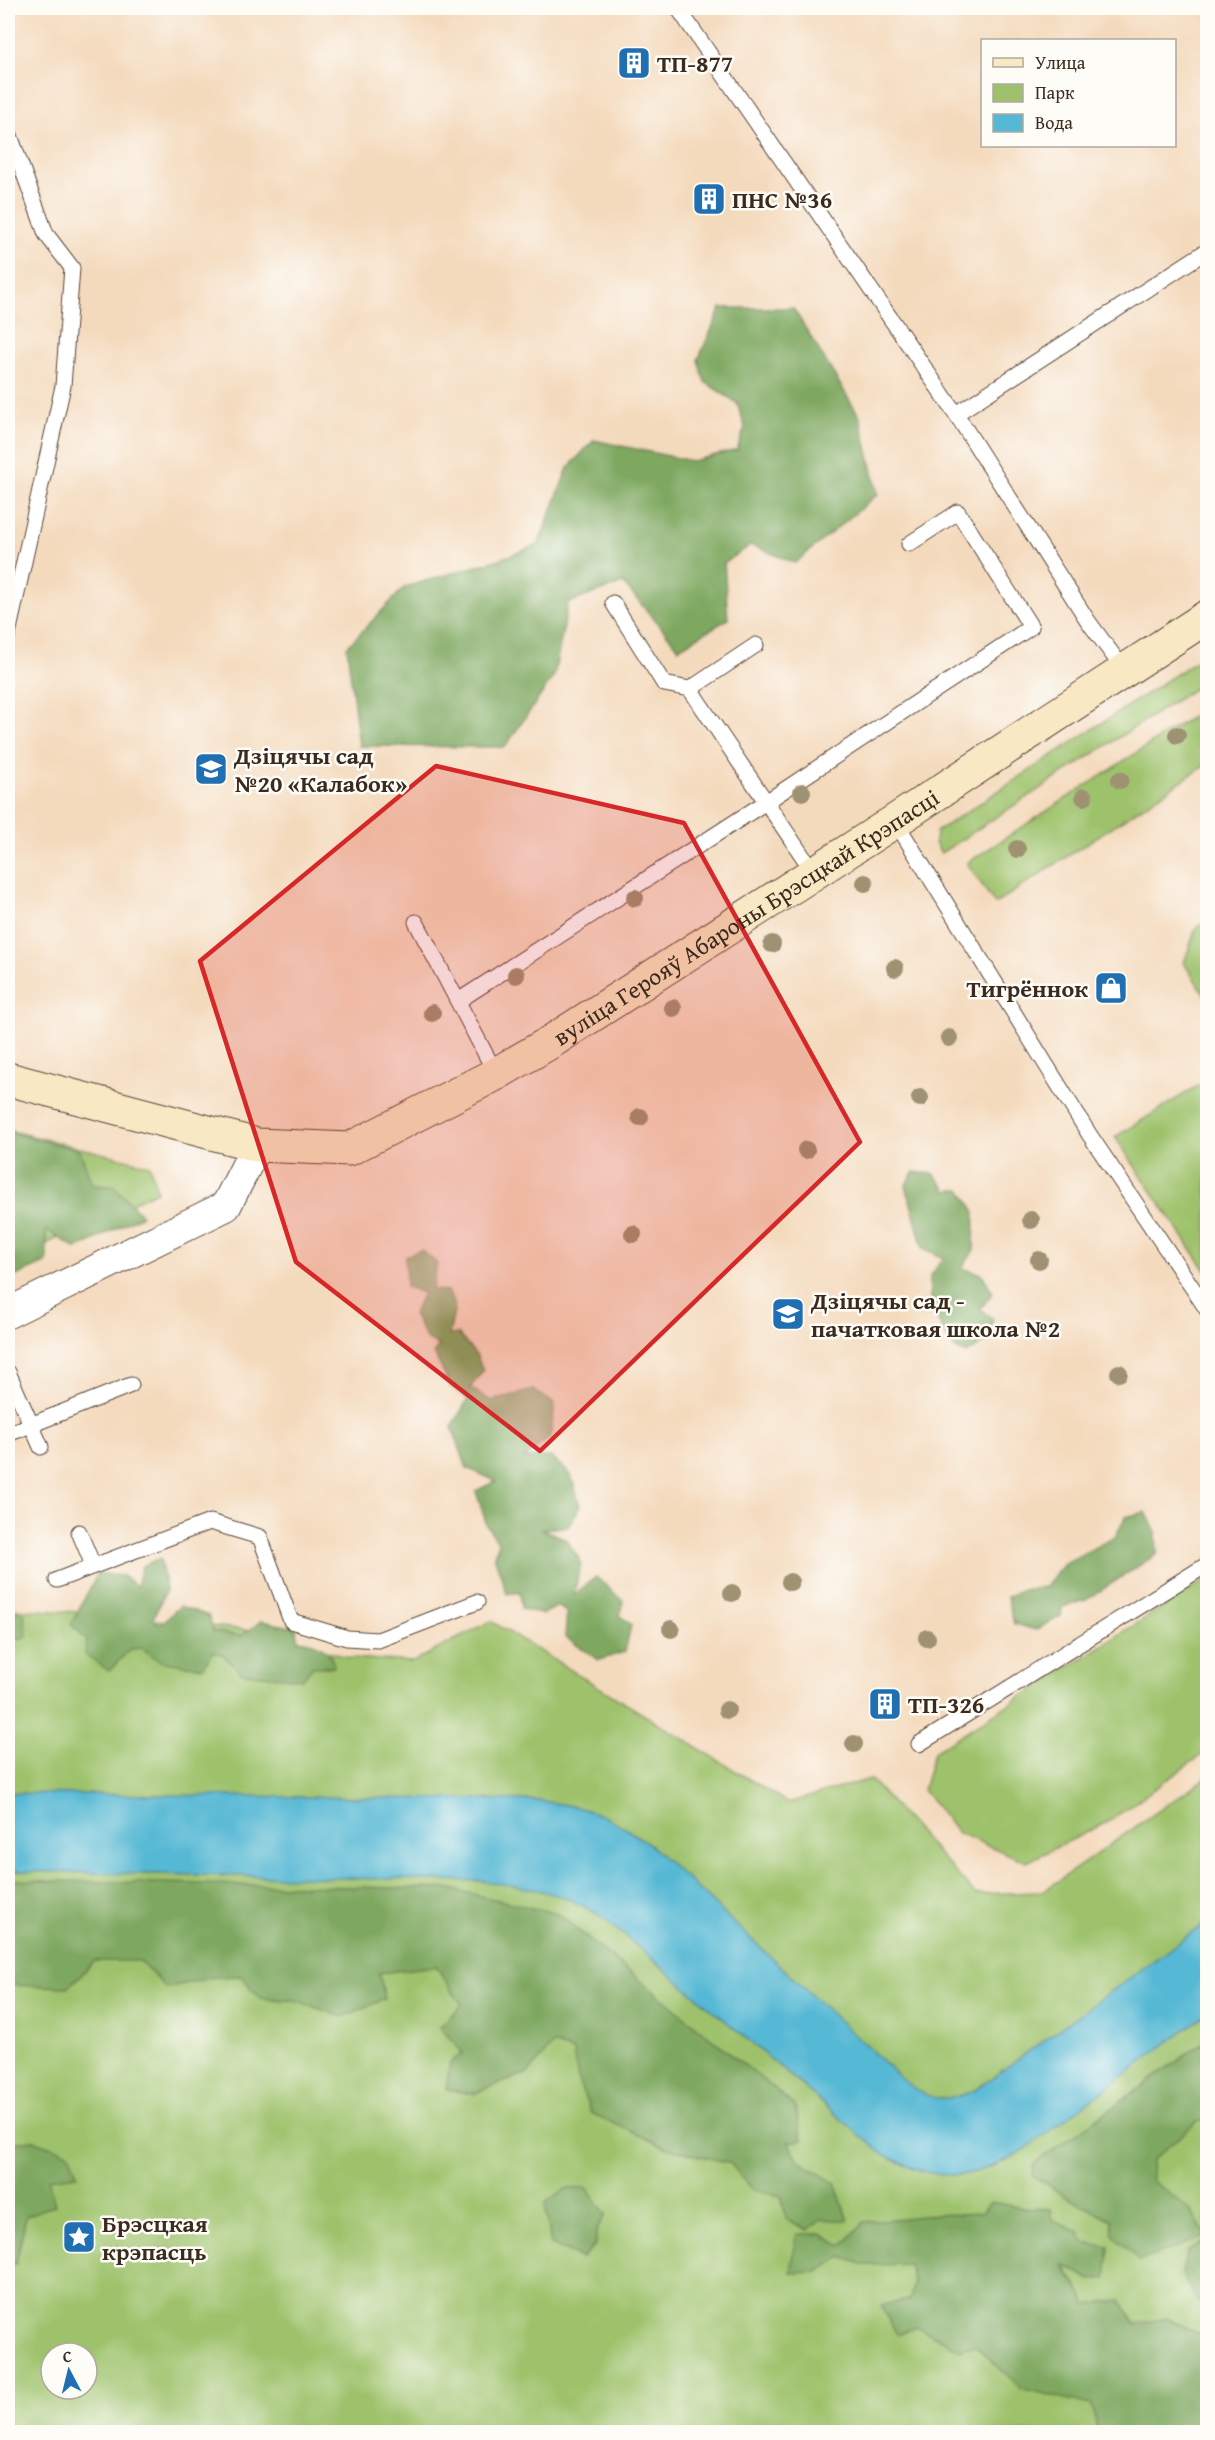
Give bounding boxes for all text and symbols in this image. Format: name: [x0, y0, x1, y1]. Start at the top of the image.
legend: [981, 39, 1176, 147]
building icon: ТП-877: [616, 45, 652, 81]
place label: ТП-877: [657, 46, 733, 81]
text: Улица: [1035, 49, 1086, 76]
text: Парк: [1035, 79, 1075, 106]
text: Вода: [1035, 109, 1073, 136]
building icon: ПНС №36: [691, 181, 727, 217]
place label: ПНС №36: [732, 182, 832, 217]
place label: Дзіцячы сад №20 «Калабок»: [233, 738, 407, 801]
school or university icon: Дзіцячы сад №20 «Калабок»: [193, 751, 229, 787]
street label: вуліца Герояў Абароны Брэсцкай Крэпасці: [546, 779, 946, 1054]
shop icon: Тигрённок: [1093, 970, 1129, 1006]
place label: Тигрённок: [967, 971, 1088, 1006]
place label: Дзіцячы сад - пачатковая школа №2: [810, 1283, 1060, 1346]
school or university icon: Дзіцячы сад - пачатковая школа №2: [770, 1296, 806, 1332]
building icon: ТП-326: [867, 1686, 903, 1722]
place label: ТП-326: [908, 1687, 984, 1722]
place label: Брэсцкая крэпасць: [102, 2206, 208, 2269]
place icon: Брэсцкая крэпасць: [61, 2219, 97, 2255]
north arrow: [39, 2341, 99, 2401]
text: С: [61, 2344, 73, 2369]

